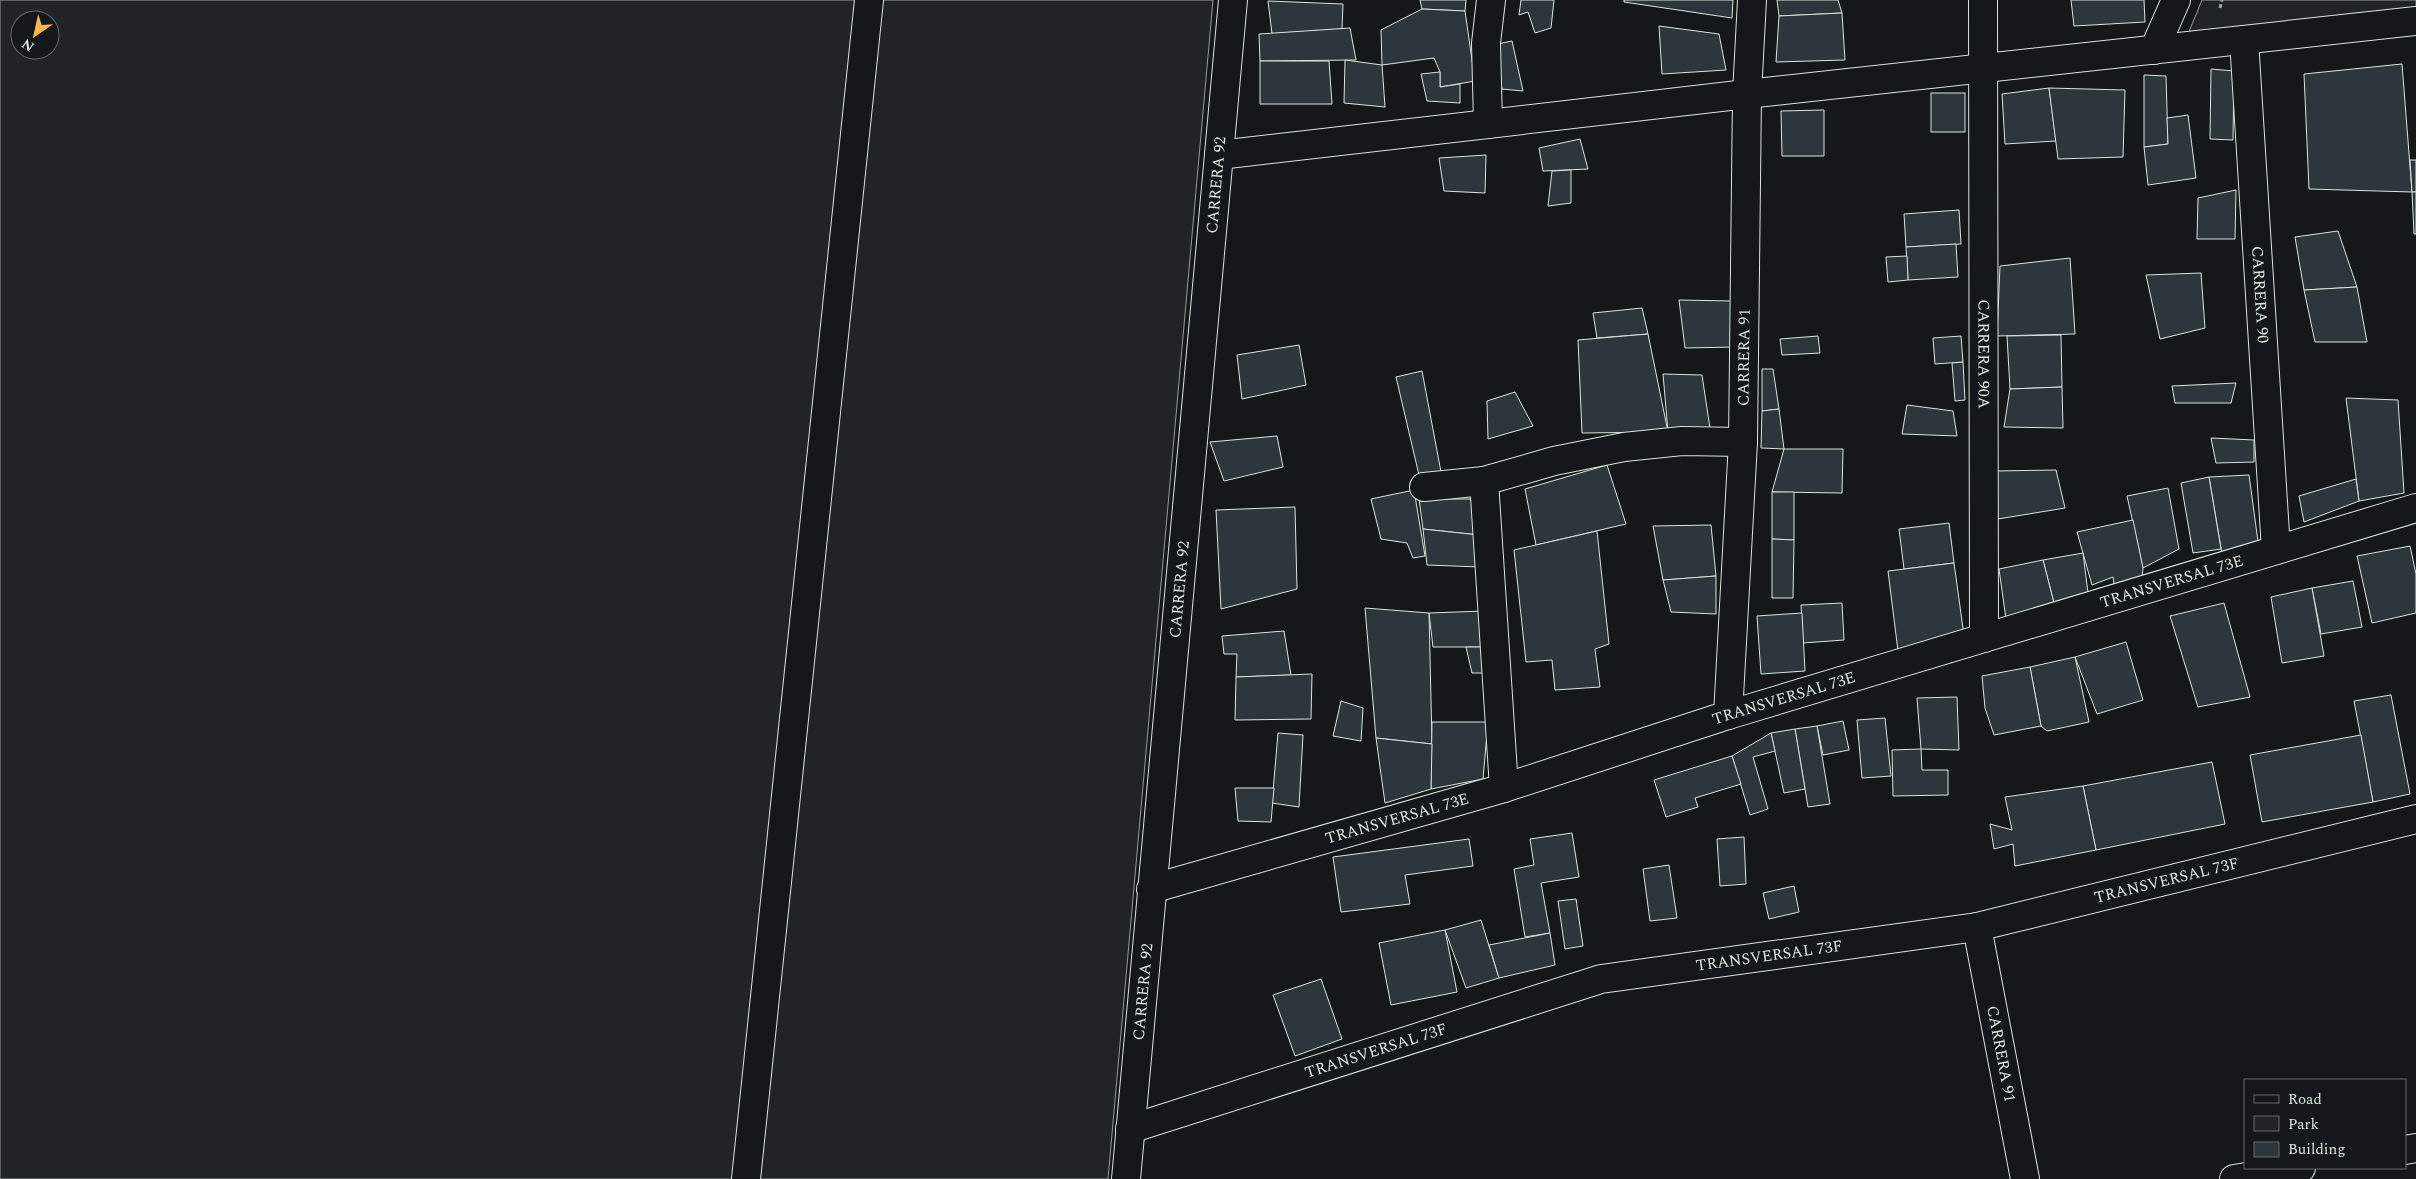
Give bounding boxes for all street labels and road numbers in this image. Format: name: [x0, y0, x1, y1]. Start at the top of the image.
street label: CARRERA 92: [1200, 135, 1233, 235]
street label: CARRERA 90: [2245, 245, 2275, 344]
street label: CARRERA 90A: [1971, 299, 1996, 409]
street label: CARRERA 91: [1731, 309, 1757, 406]
street label: CARRERA 92: [1163, 540, 1196, 639]
street label: TRANSVERSAL 73E: [2097, 549, 2246, 614]
street label: TRANSVERSAL 73E: [1709, 665, 1858, 731]
street label: TRANSVERSAL 73E: [1322, 787, 1472, 851]
street label: TRANSVERSAL 73F: [2092, 851, 2241, 910]
street label: TRANSVERSAL 73F: [1694, 934, 1844, 978]
street label: CARRERA 92: [1127, 942, 1159, 1041]
street label: CARRERA 91: [1980, 1004, 2022, 1104]
street label: TRANSVERSAL 73F: [1302, 1017, 1450, 1085]

